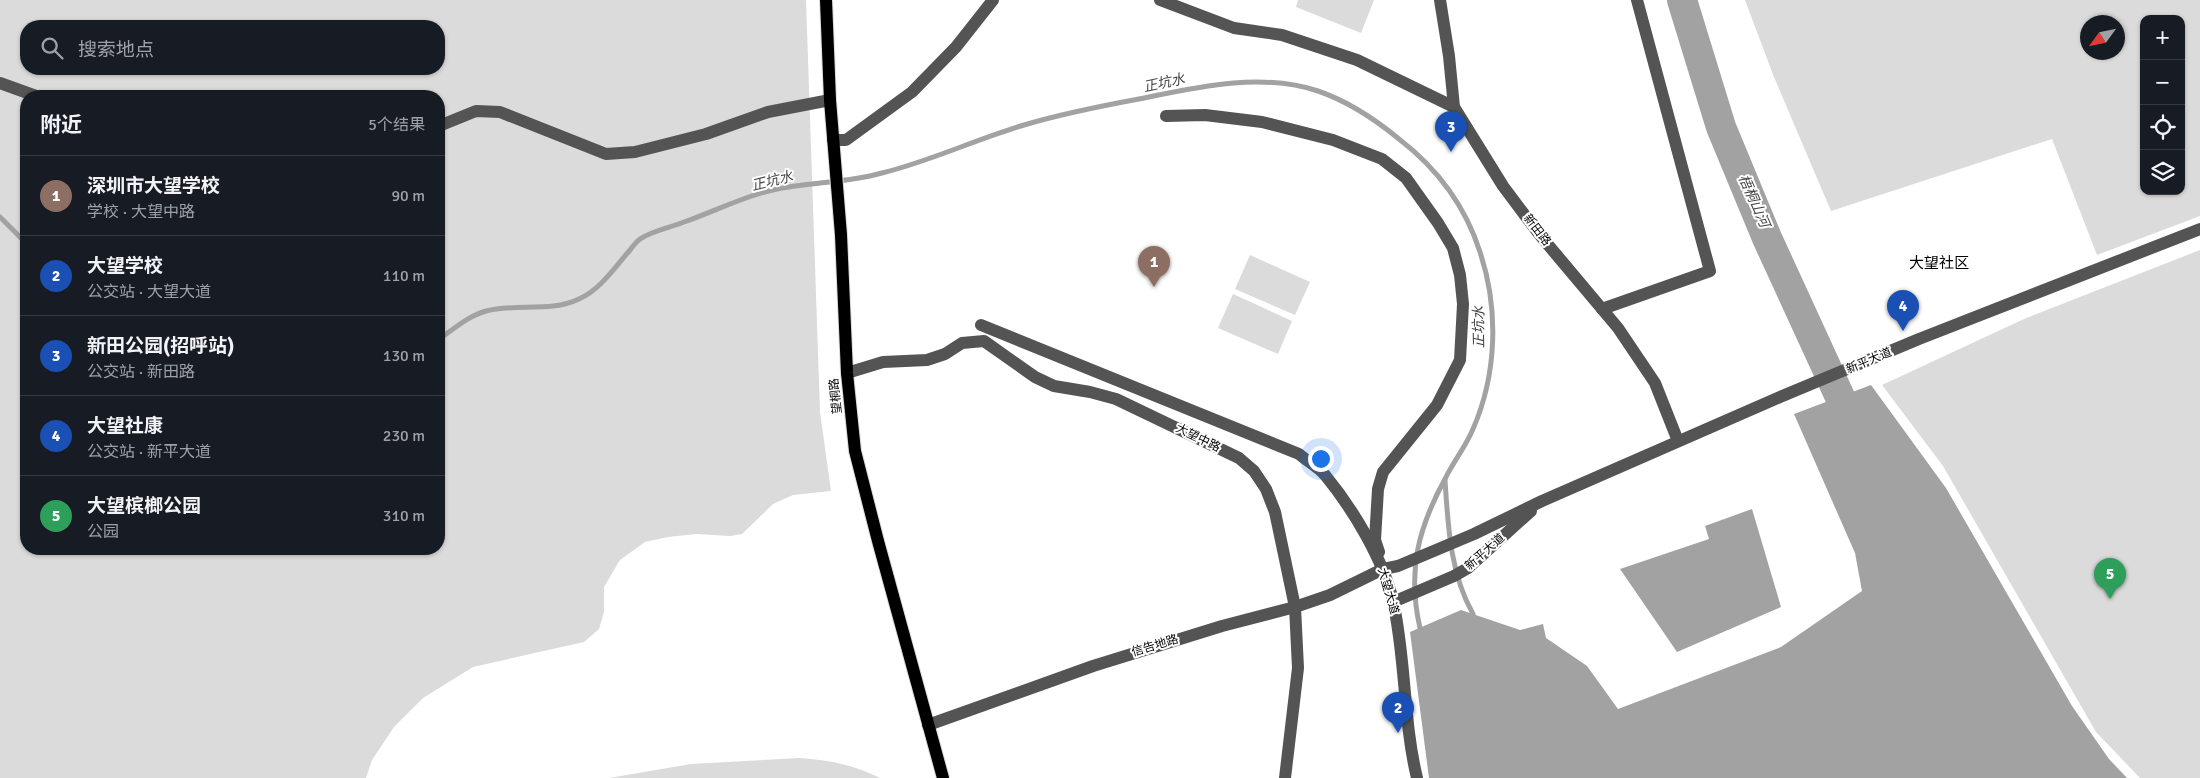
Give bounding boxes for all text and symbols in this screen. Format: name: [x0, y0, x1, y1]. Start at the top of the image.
north arrow: [2080, 15, 2125, 60]
map controls: [2140, 15, 2185, 195]
button: +: [2140, 15, 2185, 60]
search box: [20, 20, 445, 75]
icon: search: [38, 34, 66, 62]
text: 搜索地点: [78, 38, 154, 62]
button: −: [2140, 60, 2185, 105]
water label: 正坑水: [1142, 70, 1187, 96]
button: locate: [2140, 105, 2185, 150]
pin: 3: [1435, 111, 1467, 152]
text: 附近: [40, 112, 82, 138]
text: 5个结果: [368, 115, 425, 135]
button: layers: [2140, 150, 2185, 195]
water label: 正坑水: [750, 167, 795, 194]
water label: 梧桐山河: [1735, 172, 1774, 233]
text: 深圳市大望学校: [87, 174, 220, 198]
text: 1: [52, 186, 60, 206]
text: 90 m: [391, 186, 425, 206]
text: 学校 · 大望中路: [87, 202, 195, 222]
street label: 新田路: [1520, 211, 1554, 249]
pin: 1: [1138, 246, 1170, 287]
text: 大望学校: [87, 254, 163, 278]
district label: 大望社区: [1909, 254, 1969, 272]
text: 2: [52, 266, 60, 286]
text: 110 m: [383, 266, 425, 286]
text: 公交站 · 大望大道: [87, 282, 211, 302]
pin: 4: [1887, 290, 1919, 331]
water label: 正坑水: [1470, 305, 1488, 348]
text: 新田公园(招呼站): [87, 334, 234, 358]
street label: 新平大道: [1844, 345, 1894, 377]
text: 3: [52, 346, 60, 366]
text: 130 m: [383, 346, 425, 366]
text: 公交站 · 新田路: [87, 362, 195, 382]
street label: 望桐路: [827, 377, 845, 415]
text: 大望社康: [87, 414, 163, 438]
street label: 大望中路: [1173, 421, 1223, 455]
text: 4: [52, 426, 60, 446]
text: 230 m: [383, 426, 425, 446]
text: 公交站 · 新平大道: [87, 442, 211, 462]
your location: [1308, 446, 1334, 472]
text: 大望槟榔公园: [87, 494, 201, 518]
text: 5: [52, 506, 60, 526]
text: 310 m: [383, 506, 425, 526]
text: 公园: [87, 522, 119, 542]
street label: 新平大道: [1462, 531, 1508, 573]
pin: 5: [2094, 558, 2126, 599]
street label: 大望大道: [1374, 566, 1402, 616]
street label: 信告地路: [1130, 632, 1180, 660]
pin: 2: [1382, 692, 1414, 733]

